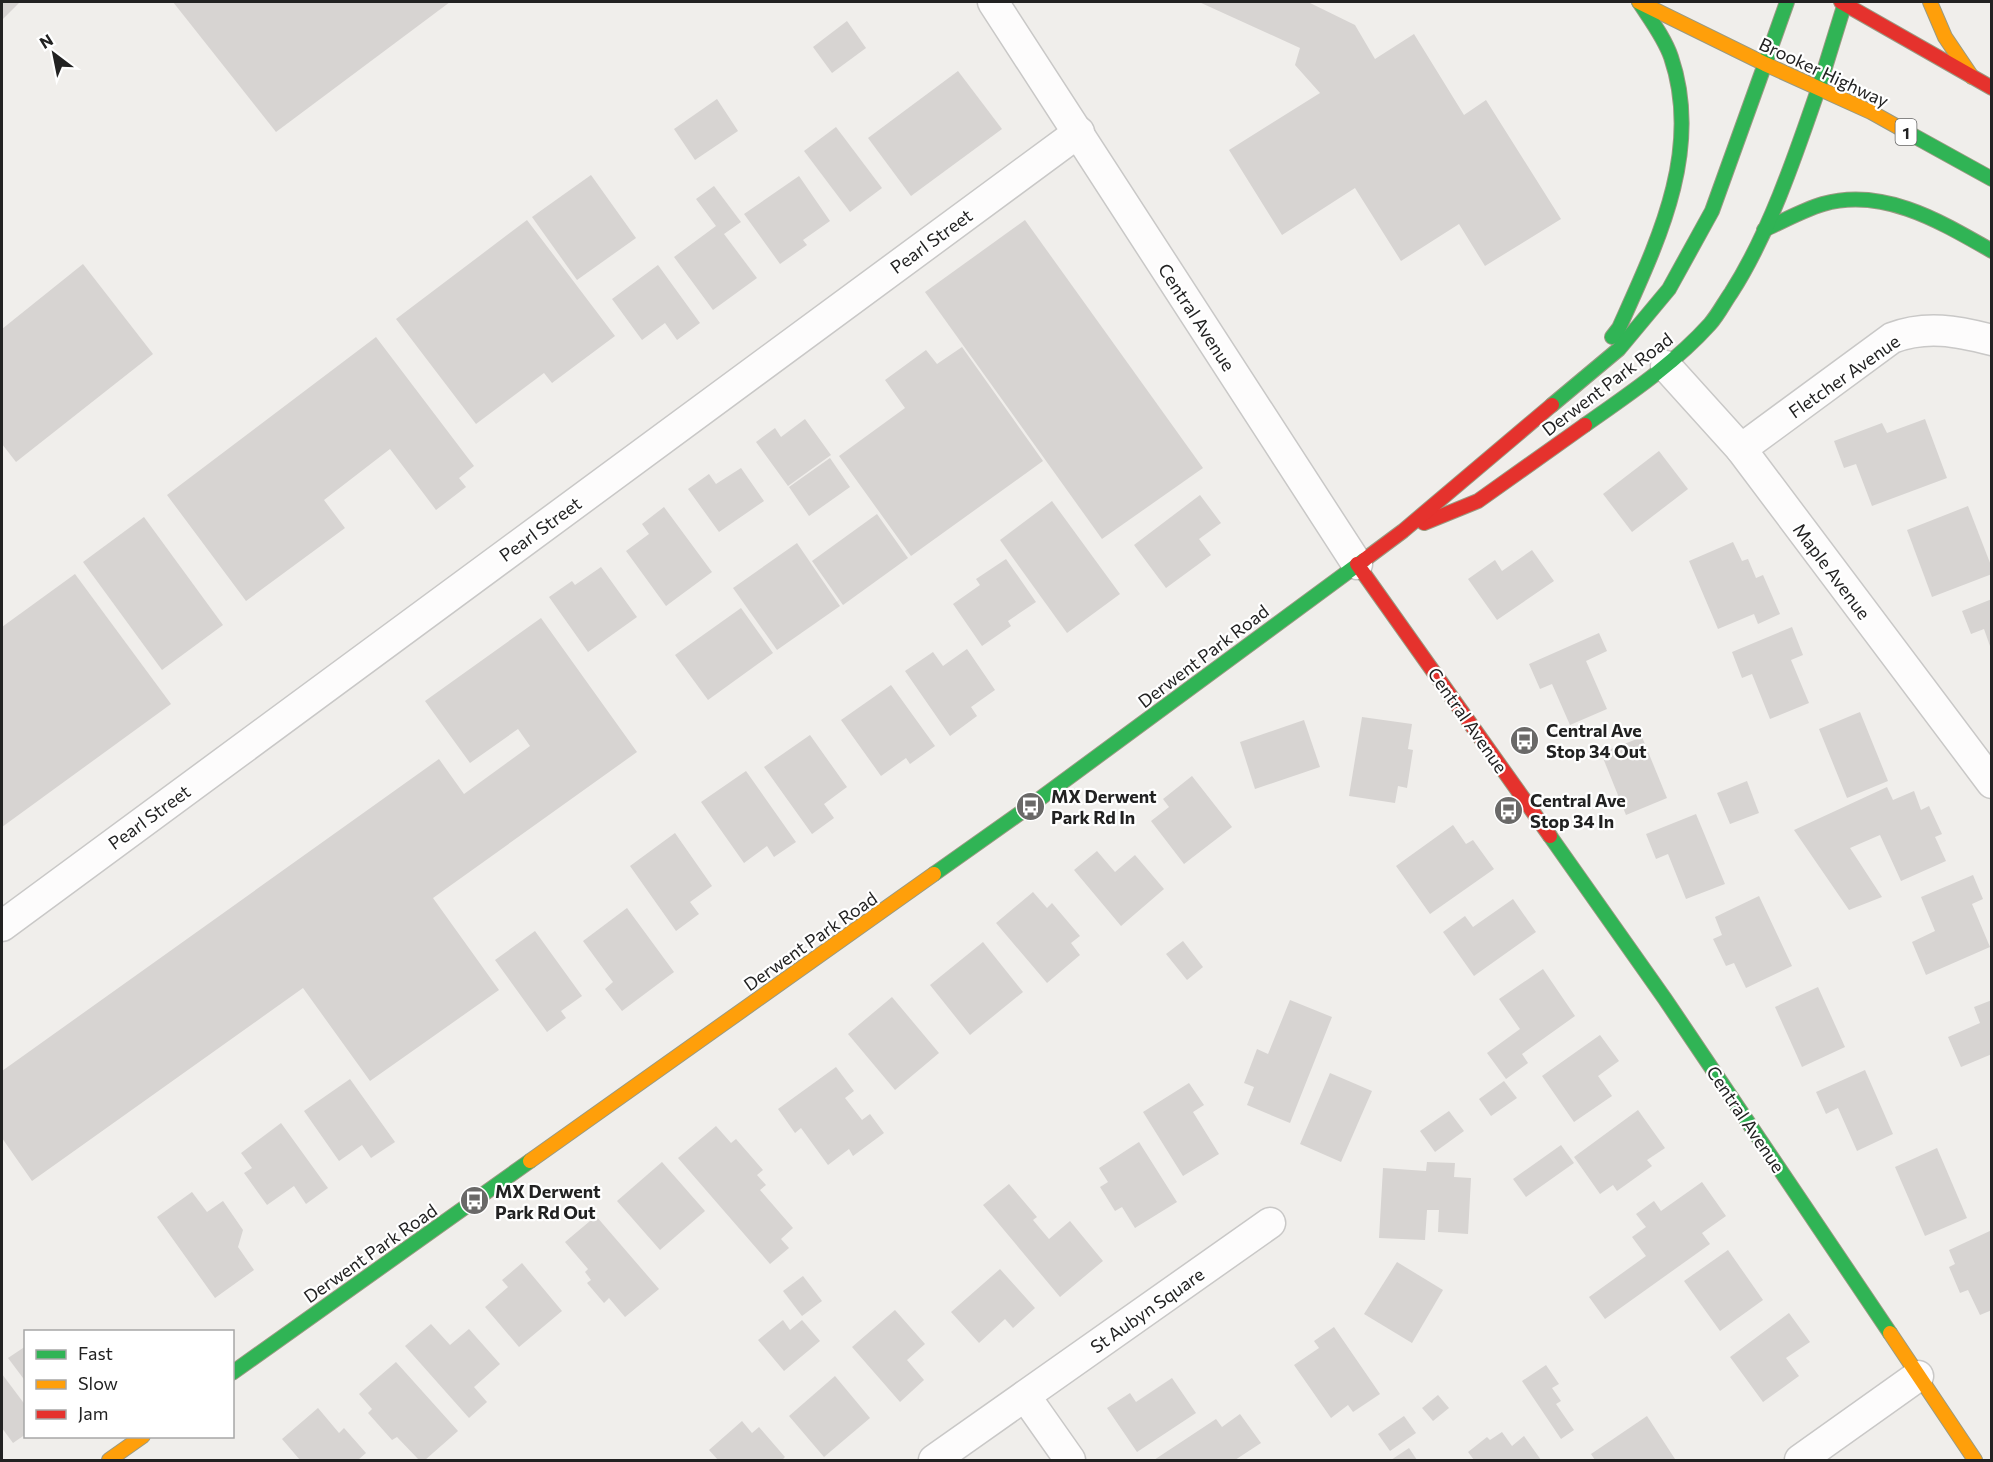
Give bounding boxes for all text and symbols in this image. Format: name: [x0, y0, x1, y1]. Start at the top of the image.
north arrow: [24, 24, 84, 84]
text: N: [36, 30, 56, 52]
street label: Brooker Highway: [1756, 32, 1892, 112]
road number: 1: [1896, 119, 1916, 145]
street label: Pearl Street: [886, 204, 976, 278]
street label: Central Avenue: [1154, 259, 1240, 375]
street label: Derwent Park Road: [1537, 328, 1677, 440]
street label: Fletcher Avenue: [1784, 329, 1904, 423]
street label: Pearl Street: [495, 492, 585, 566]
street label: Maple Avenue: [1789, 519, 1875, 623]
street label: Derwent Park Road: [1133, 600, 1273, 712]
street label: Central Avenue: [1423, 663, 1513, 777]
place label: Central Ave Stop 34 Out: [1546, 719, 1647, 762]
bus stop icon: Central Ave Stop 34 Out: [1509, 724, 1541, 756]
street label: Pearl Street: [104, 780, 194, 854]
place label: MX Derwent Park Rd In: [1051, 785, 1157, 828]
place label: Central Ave Stop 34 In: [1530, 789, 1626, 832]
bus stop icon: MX Derwent Park Rd In: [1014, 790, 1046, 822]
bus stop icon: Central Ave Stop 34 In: [1493, 794, 1525, 826]
street label: Derwent Park Road: [739, 887, 881, 995]
street label: Central Avenue: [1702, 1061, 1790, 1177]
place label: MX Derwent Park Rd Out: [495, 1180, 601, 1223]
bus stop icon: MX Derwent Park Rd Out: [458, 1185, 490, 1217]
street label: Derwent Park Road: [299, 1199, 441, 1307]
street label: St Aubyn Square: [1086, 1263, 1208, 1357]
legend: [24, 1330, 234, 1438]
text: Fast: [78, 1342, 113, 1364]
text: Slow: [78, 1372, 118, 1394]
text: Jam: [78, 1402, 108, 1424]

